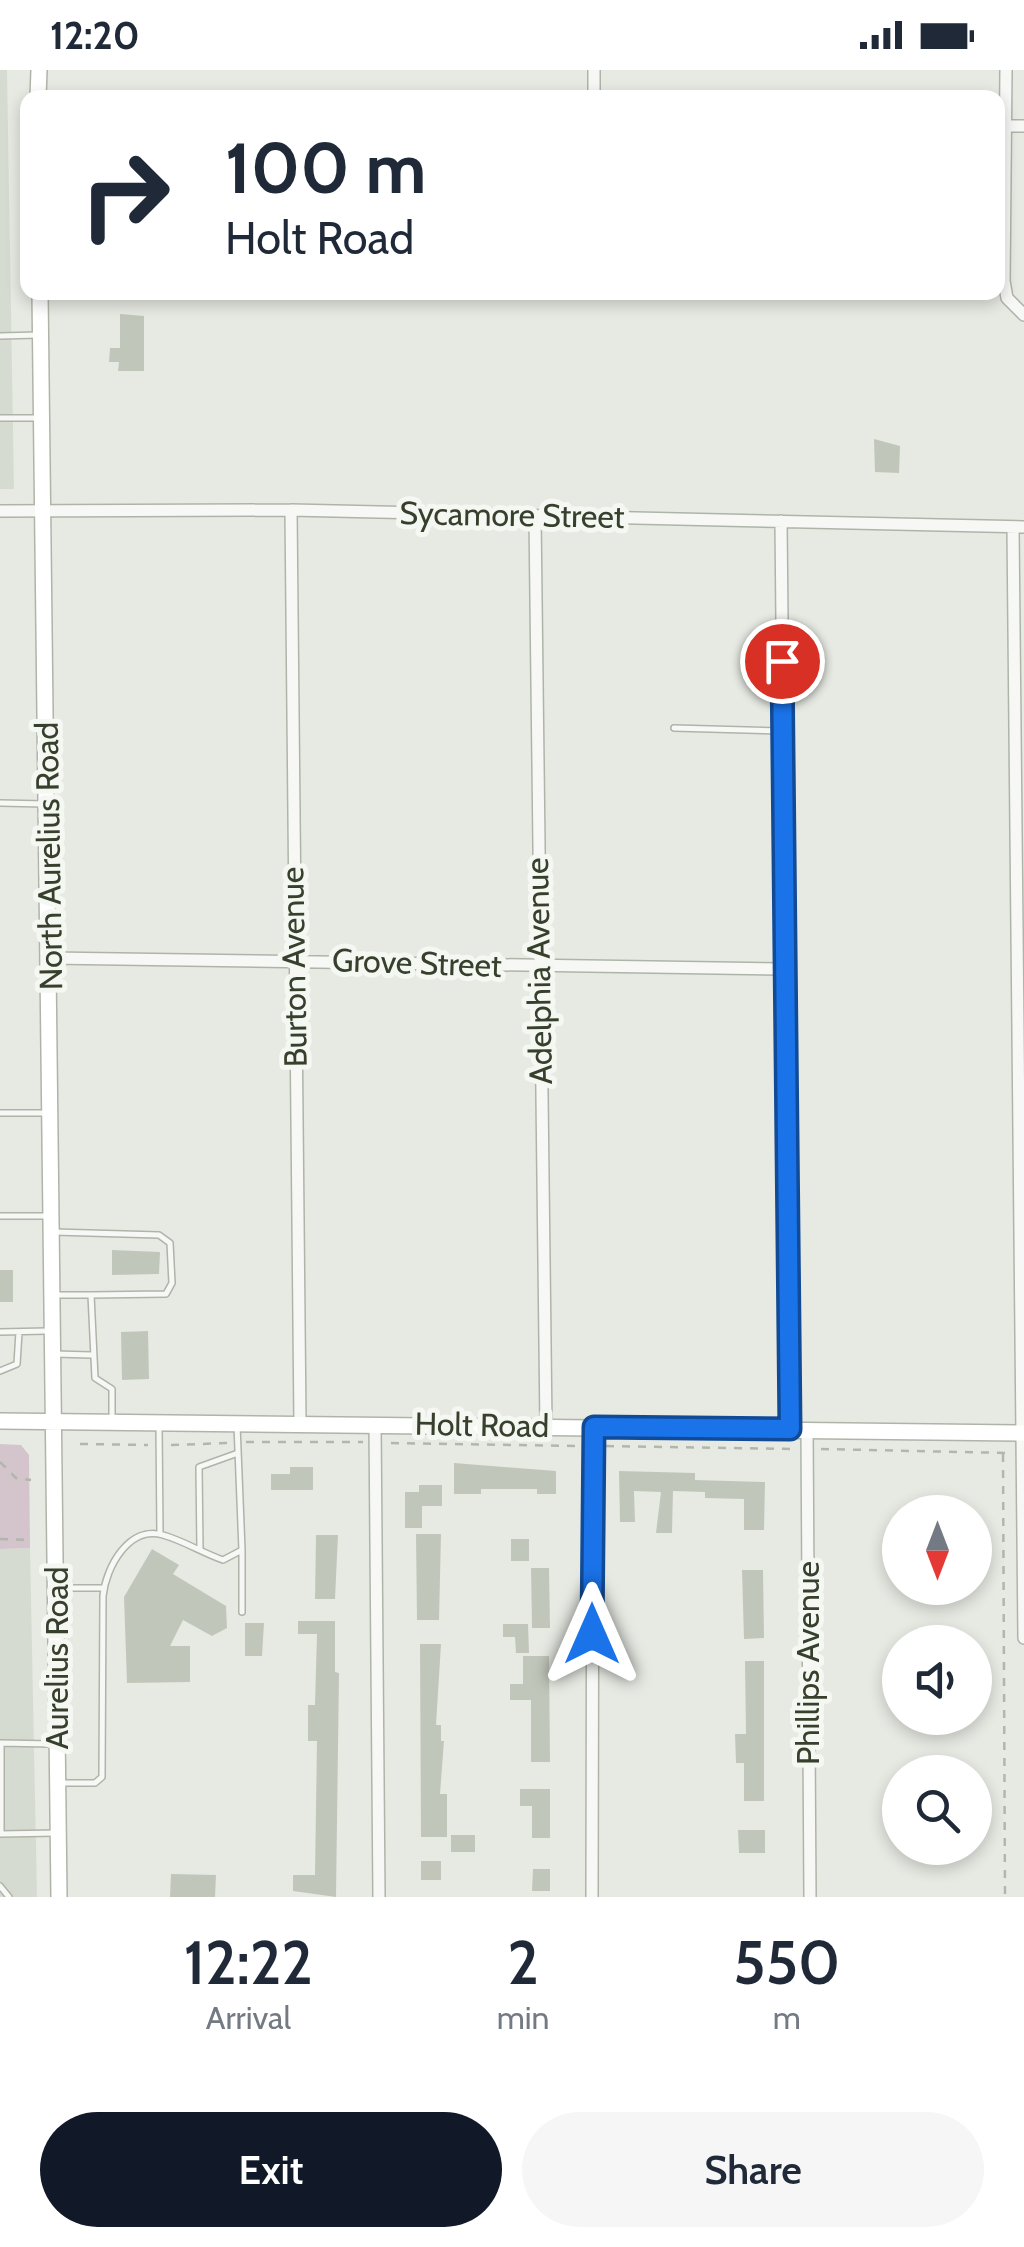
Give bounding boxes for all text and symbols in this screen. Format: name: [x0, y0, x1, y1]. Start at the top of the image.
text: 12:20: [50, 12, 140, 59]
text: 100 m: [225, 125, 426, 211]
icon: right: [60, 130, 190, 260]
text: Holt Road: [225, 211, 414, 265]
street label: Sycamore Street: [399, 493, 625, 536]
pin: [740, 619, 825, 704]
icon: arrive: [755, 634, 810, 689]
street label: North Aurelius Road: [27, 722, 70, 990]
street label: Adelphia Avenue: [517, 857, 560, 1085]
street label: Burton Avenue: [272, 866, 315, 1068]
street label: Grove Street: [332, 940, 503, 985]
street label: Holt Road: [414, 1404, 550, 1445]
north arrow: [882, 1495, 992, 1605]
map controls: [882, 1495, 992, 1865]
street label: Phillips Avenue: [788, 1561, 827, 1765]
street label: Aurelius Road: [37, 1566, 76, 1750]
position arrow: [540, 1582, 644, 1686]
button: sound: [882, 1625, 992, 1735]
button: search: [882, 1755, 992, 1865]
text: 12:22: [184, 1926, 313, 1999]
text: 2: [507, 1926, 539, 1999]
text: 550: [733, 1926, 840, 1999]
text: Arrival: [206, 1998, 291, 2037]
text: min: [497, 1998, 550, 2037]
text: m: [773, 1998, 801, 2037]
button: Exit: [40, 2112, 502, 2227]
button: Share: [522, 2112, 984, 2227]

